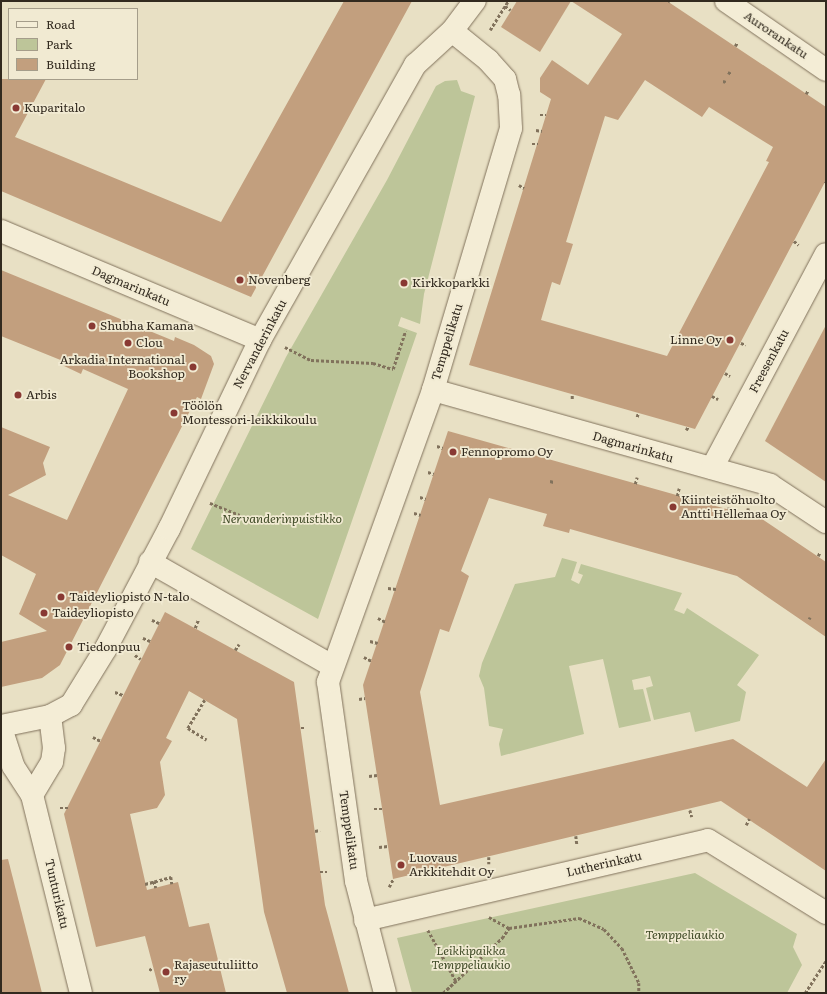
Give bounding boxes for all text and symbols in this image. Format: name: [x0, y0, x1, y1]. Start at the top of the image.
legend: [8, 8, 138, 80]
street label: Aurorankatu: [741, 8, 811, 62]
text: Road: [46, 15, 75, 33]
text: Park: [46, 35, 72, 53]
text: Building: [46, 55, 95, 73]
place label: Kuparitalo: [24, 101, 85, 115]
marker: Kuparitalo: [11, 103, 21, 113]
street label: Dagmarinkatu: [90, 263, 172, 309]
place label: Novenberg: [248, 273, 311, 287]
marker: Novenberg: [235, 275, 245, 285]
place label: Kirkkoparkki: [412, 276, 490, 290]
marker: Kirkkoparkki: [399, 278, 409, 288]
street label: Nervanderinkatu: [230, 297, 290, 391]
street label: Temppelikatu: [428, 302, 466, 382]
place label: Shubha Kamana: [100, 319, 194, 333]
marker: Shubha Kamana: [87, 321, 97, 331]
street label: Freesenkatu: [746, 327, 792, 395]
place label: Linne Oy: [670, 333, 722, 347]
marker: Linne Oy: [725, 335, 735, 345]
place label: Clou: [136, 336, 163, 350]
marker: Clou: [123, 338, 133, 348]
place label: Arkadia International Bookshop: [60, 353, 185, 381]
marker: Arkadia International Bookshop: [188, 362, 198, 372]
place label: Arbis: [26, 388, 57, 402]
marker: Arbis: [13, 390, 23, 400]
place label: Töölön Montessori-leikkikoulu: [182, 399, 317, 427]
marker: Töölön Montessori-leikkikoulu: [169, 408, 179, 418]
street label: Dagmarinkatu: [591, 429, 675, 465]
place label: Fennopromo Oy: [461, 445, 553, 459]
marker: Fennopromo Oy: [448, 447, 458, 457]
place label: Kiinteistöhuolto Antti Hellemaa Oy: [681, 493, 786, 521]
marker: Kiinteistöhuolto Antti Hellemaa Oy: [668, 502, 678, 512]
park label: Nervanderinpuistikko: [222, 512, 342, 526]
place label: Taideyliopisto N-talo: [69, 590, 190, 604]
marker: Taideyliopisto N-talo: [56, 592, 66, 602]
place label: Taideyliopisto: [52, 606, 134, 620]
marker: Taideyliopisto: [39, 608, 49, 618]
place label: Tiedonpuu: [77, 640, 140, 654]
marker: Tiedonpuu: [64, 642, 74, 652]
street label: Temppelikatu: [336, 789, 362, 871]
street label: Lutherinkatu: [565, 848, 643, 880]
place label: Luovaus Arkkitehdit Oy: [409, 851, 494, 879]
street label: Tunturikatu: [42, 858, 72, 930]
marker: Luovaus Arkkitehdit Oy: [396, 860, 406, 870]
park label: Temppeliaukio: [645, 928, 725, 942]
park label: Leikkipaikka Temppeliaukio: [431, 944, 511, 972]
place label: Rajaseutuliitto ry: [174, 958, 258, 986]
marker: Rajaseutuliitto ry: [161, 967, 171, 977]

